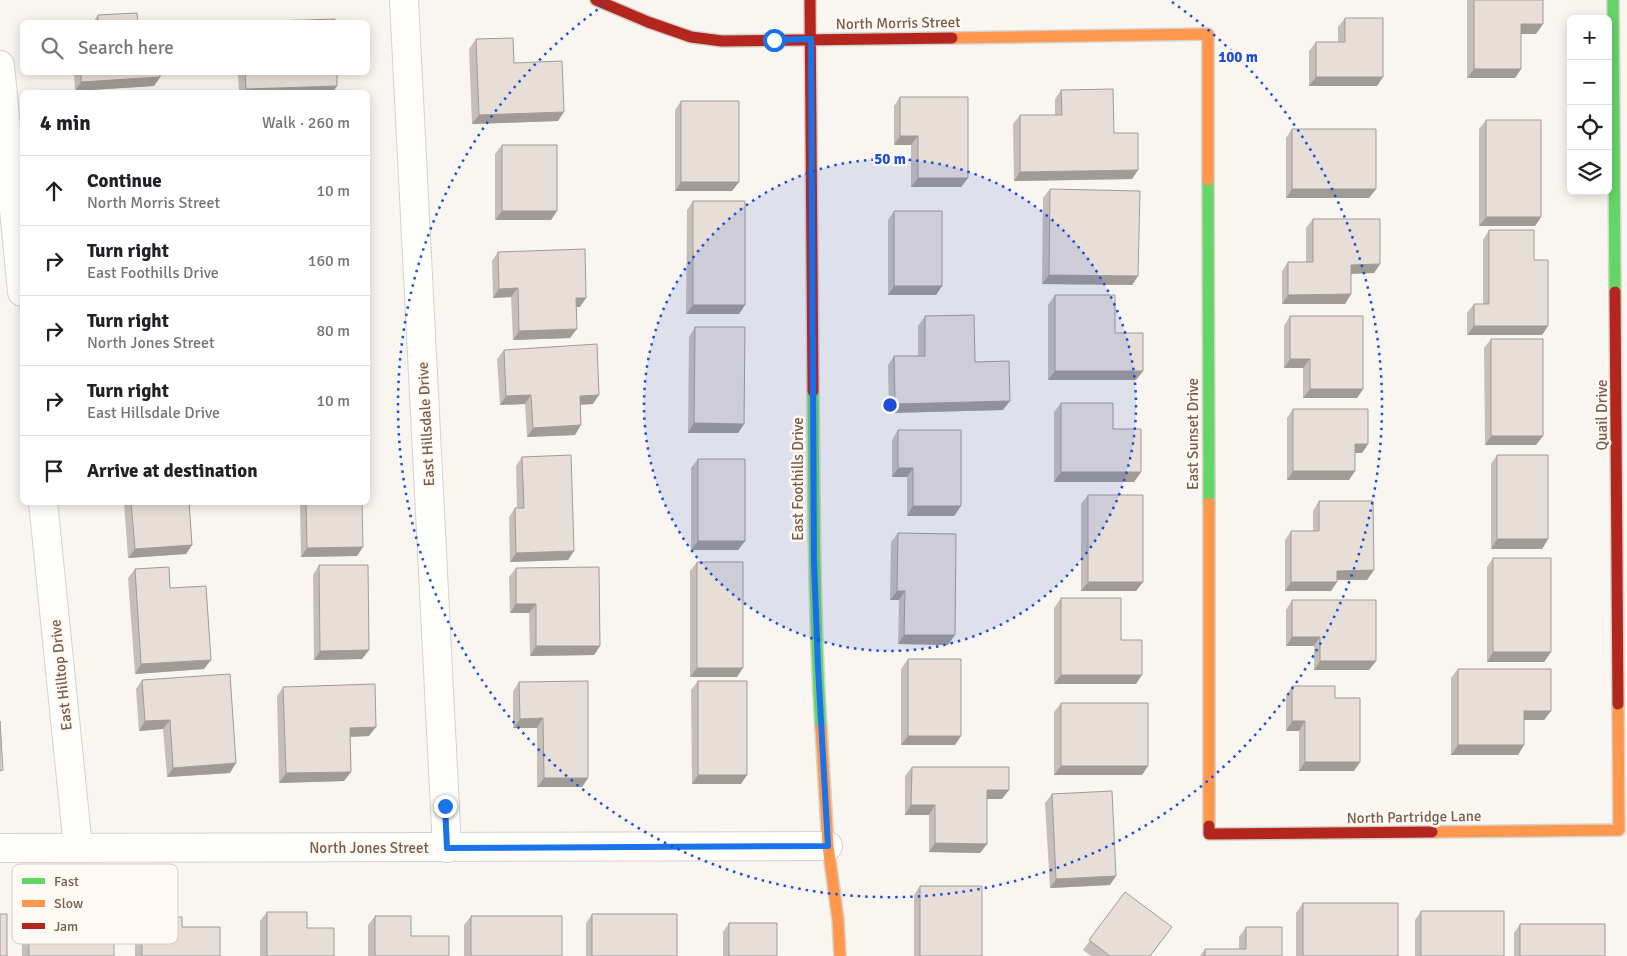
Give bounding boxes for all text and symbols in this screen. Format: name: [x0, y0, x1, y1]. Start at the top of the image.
street label: North Morris Street: [835, 13, 961, 33]
map controls: [1567, 15, 1612, 195]
button: +: [1567, 15, 1612, 60]
search box: [20, 20, 370, 75]
route start: [763, 29, 786, 52]
icon: search: [38, 34, 66, 62]
text: Search here: [78, 36, 174, 60]
text: 100 m: [1218, 48, 1258, 66]
button: −: [1567, 60, 1612, 105]
button: locate: [1567, 105, 1612, 150]
text: 4 min: [40, 110, 91, 136]
text: Walk · 260 m: [262, 113, 350, 133]
text: 50 m: [874, 150, 906, 168]
button: layers: [1567, 150, 1612, 195]
text: Continue: [87, 169, 162, 193]
icon: ahead: [40, 177, 68, 205]
text: 10 m: [316, 181, 350, 201]
text: North Morris Street: [87, 193, 220, 213]
text: Turn right: [87, 239, 169, 263]
icon: right: [40, 247, 68, 275]
text: 160 m: [308, 251, 350, 271]
text: East Foothills Drive: [87, 263, 219, 283]
text: Turn right: [87, 309, 169, 333]
icon: right: [40, 317, 68, 345]
text: 80 m: [316, 321, 350, 341]
text: North Jones Street: [87, 333, 215, 353]
street label: East Hillsdale Drive: [414, 361, 438, 487]
street label: East Sunset Drive: [1184, 378, 1202, 490]
text: Turn right: [87, 379, 169, 403]
street label: Quail Drive: [1593, 380, 1611, 450]
icon: right: [40, 387, 68, 415]
text: 10 m: [316, 391, 350, 411]
centre of rings: [881, 396, 899, 414]
text: East Hillsdale Drive: [87, 403, 220, 423]
street label: East Foothills Drive: [789, 417, 807, 541]
icon: arrive: [40, 457, 68, 485]
text: Arrive at destination: [87, 459, 258, 483]
street label: East Hilltop Drive: [46, 619, 76, 731]
route end: [434, 795, 457, 818]
street label: North Partridge Lane: [1346, 807, 1482, 827]
street label: North Jones Street: [309, 839, 429, 857]
legend: [12, 864, 178, 944]
text: Fast: [54, 873, 79, 890]
text: Slow: [54, 895, 83, 912]
text: Jam: [54, 918, 78, 935]

